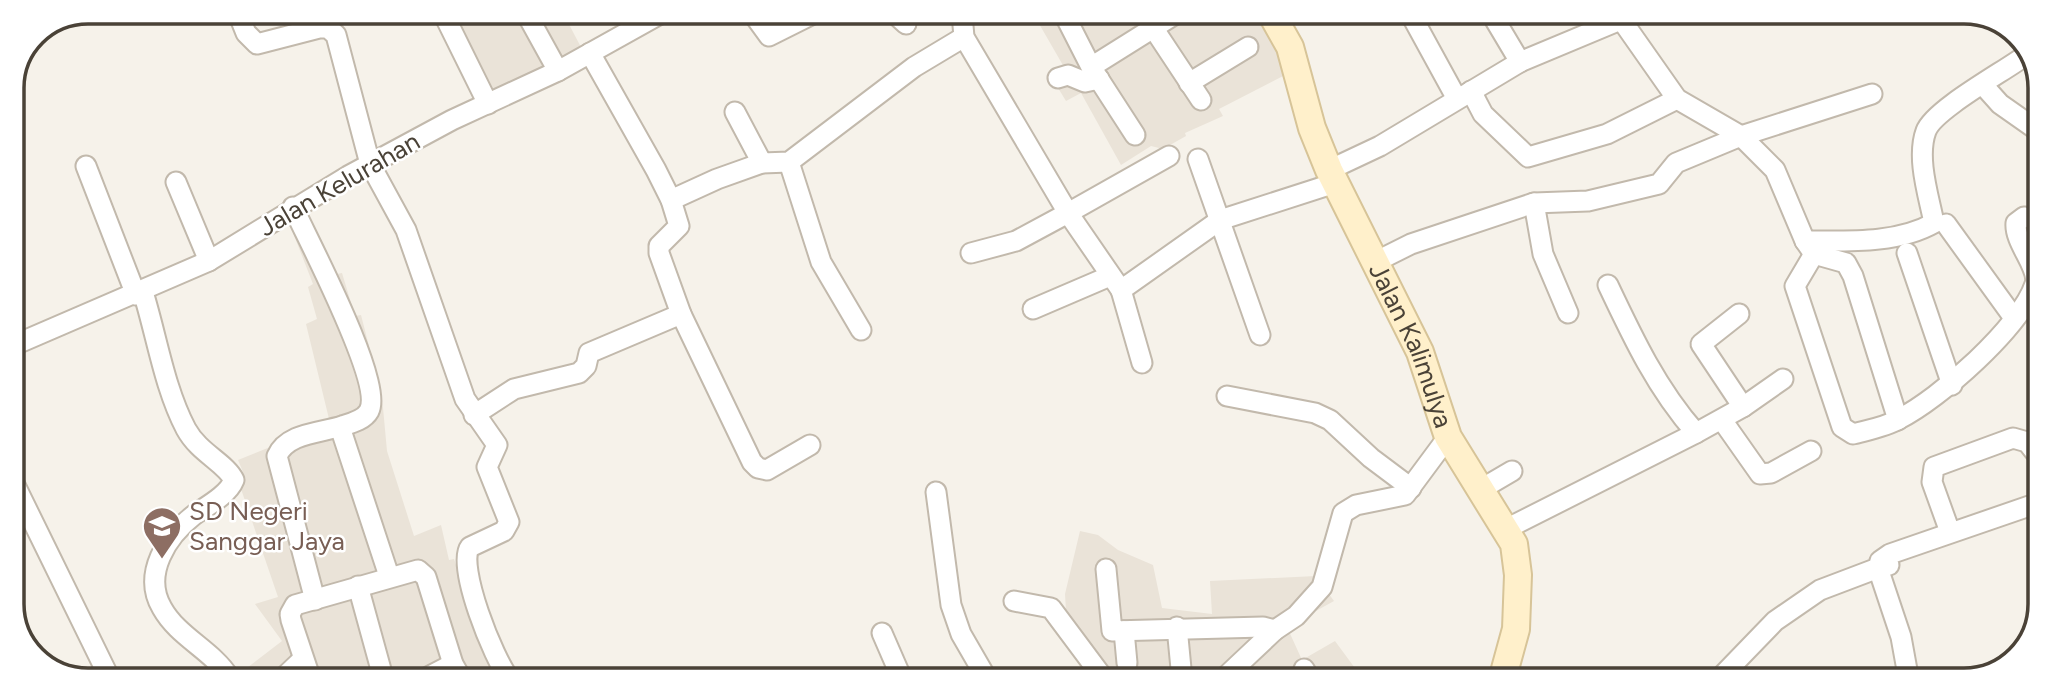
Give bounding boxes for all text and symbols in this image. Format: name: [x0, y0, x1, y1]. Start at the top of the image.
street label: Jalan Kelurahan: [253, 125, 425, 243]
street label: Jalan Kalimulya: [1362, 258, 1460, 432]
place label: SD Negeri Sanggar Jaya: [189, 495, 345, 557]
school or university icon: SD Negeri Sanggar Jaya: [141, 505, 183, 560]

